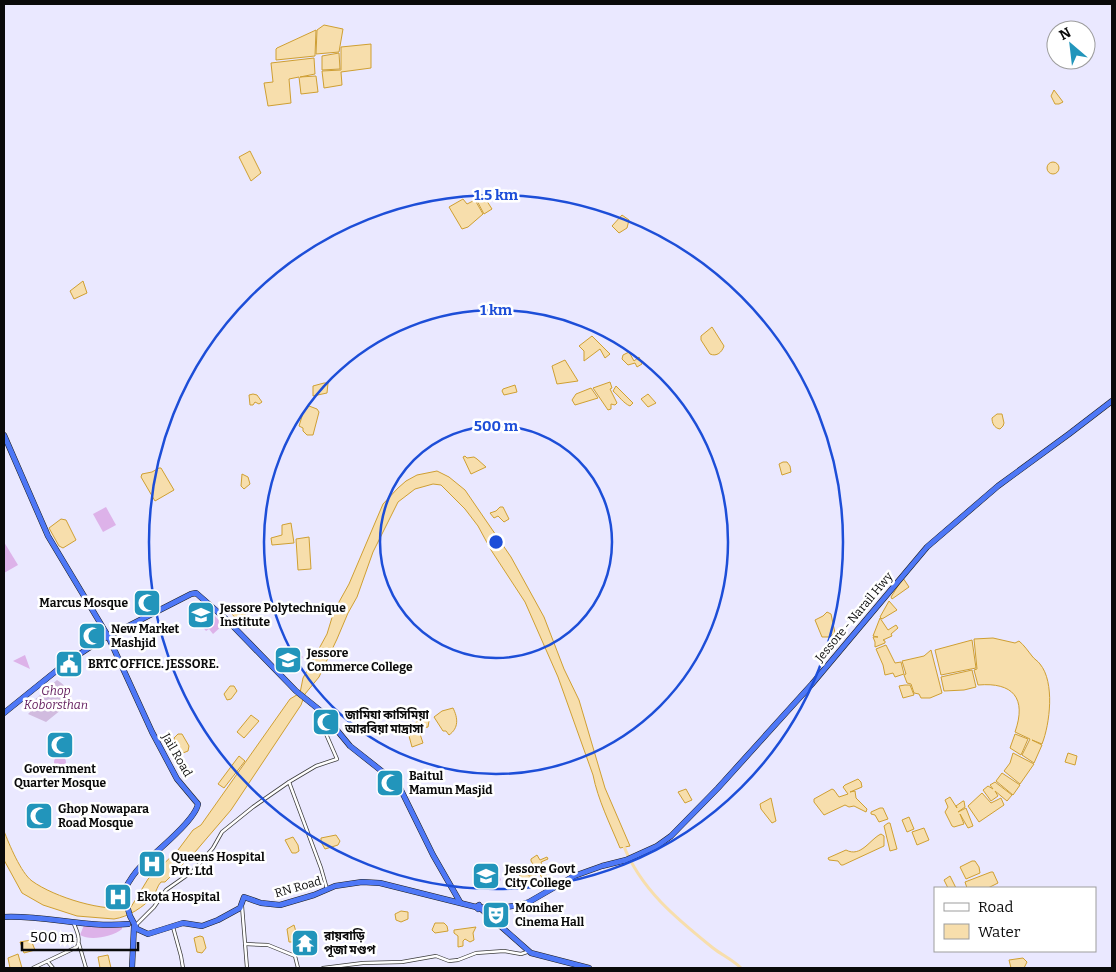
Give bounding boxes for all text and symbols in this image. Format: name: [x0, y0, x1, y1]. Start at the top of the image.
north arrow: [1046, 20, 1096, 70]
text: N: [1056, 24, 1074, 44]
text: 1.5 km: [474, 186, 519, 204]
text: 1 km: [480, 301, 513, 319]
text: 500 m: [474, 417, 519, 435]
centre of rings: [487, 533, 505, 551]
street label: Jessore - Narail Hwy: [812, 569, 896, 666]
mosque icon: Marcus Mosque: [132, 588, 162, 618]
place label: Marcus Mosque: [39, 596, 128, 610]
school or university icon: Jessore Polytechnique Institute: [186, 600, 216, 630]
place label: Jessore Polytechnique Institute: [219, 601, 346, 629]
mosque icon: New Market Mashjid: [77, 621, 107, 651]
place label: New Market Mashjid: [111, 622, 180, 651]
school or university icon: Jessore Commerce College: [273, 645, 303, 675]
place label: Jessore Commerce College: [306, 646, 413, 674]
public building icon: BRTC OFFICE. JESSORE.: [54, 649, 84, 679]
place label: BRTC OFFICE. JESSORE.: [88, 657, 219, 671]
park label: Ghop Koborsthan: [24, 684, 88, 712]
mosque icon: জামিয়া কাসিমিয়া আরবিয়া মাদ্রাসা: [311, 707, 341, 737]
place label: জামিয়া কাসিমিয়া আরবিয়া মাদ্রাসা: [344, 707, 430, 736]
mosque icon: Government Quarter Mosque: [45, 730, 75, 760]
street label: Jail Road: [158, 730, 195, 779]
place label: Government Quarter Mosque: [14, 762, 106, 790]
mosque icon: Baitul Mamun Masjid: [375, 768, 405, 798]
place label: Baitul Mamun Masjid: [409, 769, 493, 798]
mosque icon: Ghop Nowapara Road Mosque: [24, 801, 54, 831]
place label: Ghop Nowapara Road Mosque: [58, 802, 149, 830]
hospital icon: Queens Hospital Pvt. Ltd: [137, 849, 167, 879]
place label: Queens Hospital Pvt. Ltd: [171, 850, 265, 878]
school or university icon: Jessore Govt City College: [471, 861, 501, 891]
place label: Jessore Govt City College: [504, 862, 576, 890]
street label: RN Road: [273, 874, 323, 900]
hospital icon: Ekota Hospital: [103, 882, 133, 912]
legend: [934, 887, 1096, 952]
place label: Ekota Hospital: [137, 890, 220, 904]
text: Road: [978, 898, 1013, 916]
theatre icon: Moniher Cinema Hall: [481, 900, 511, 930]
place label: Moniher Cinema Hall: [515, 901, 585, 929]
scale bar: [22, 920, 139, 952]
text: Water: [978, 923, 1021, 941]
text: 500 m: [30, 928, 75, 946]
temple icon: রায়বাড়ি পূজা মণ্ডপ: [290, 928, 320, 958]
place label: রায়বাড়ি পূজা মণ্ডপ: [323, 928, 376, 958]

